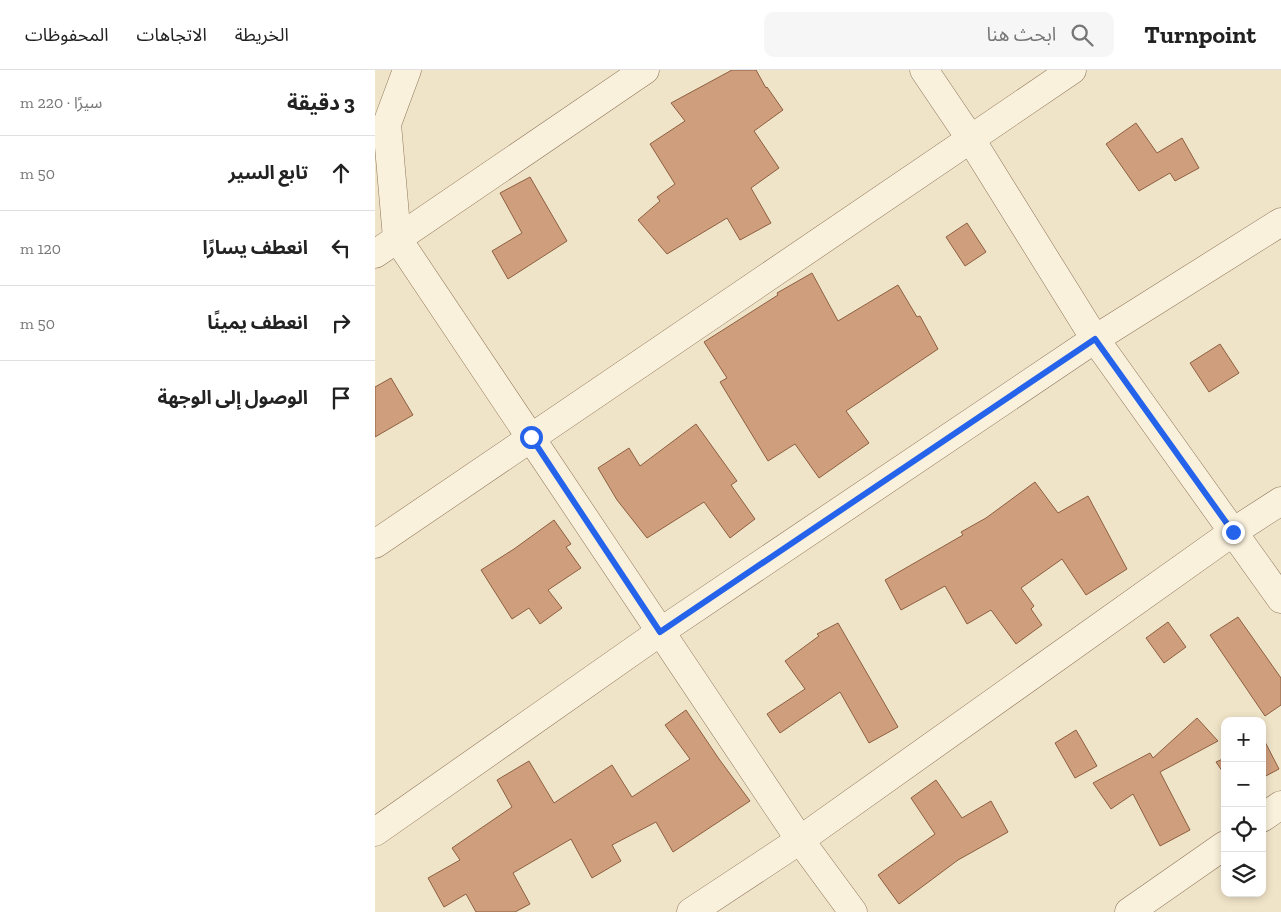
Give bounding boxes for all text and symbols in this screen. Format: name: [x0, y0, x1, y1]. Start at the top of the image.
search box: [764, 12, 1114, 57]
text: Turnpoint: [1144, 20, 1256, 49]
icon: search: [1068, 21, 1096, 49]
text: ابحث هنا: [987, 23, 1056, 46]
text: المحفوظات: [25, 24, 109, 46]
text: الاتجاهات: [137, 24, 207, 46]
text: الخريطة: [235, 24, 289, 46]
text: 3 دقيقة: [287, 90, 355, 115]
text: سيرًا · 220 m: [20, 93, 102, 112]
icon: ahead: [327, 159, 355, 187]
text: تابع السير: [228, 161, 308, 184]
text: 50 m: [20, 164, 55, 183]
icon: left: [327, 234, 355, 262]
text: انعطف يسارًا: [202, 236, 308, 259]
text: 120 m: [20, 239, 61, 258]
icon: right: [327, 309, 355, 337]
text: انعطف يمينًا: [207, 311, 308, 334]
text: 50 m: [20, 314, 55, 333]
icon: arrive: [327, 384, 355, 412]
text: الوصول إلى الوجهة: [157, 386, 308, 409]
route start: [520, 426, 543, 449]
route end: [1222, 521, 1245, 544]
map controls: [1221, 717, 1266, 897]
button: +: [1221, 717, 1266, 762]
button: −: [1221, 762, 1266, 807]
button: locate: [1221, 807, 1266, 852]
button: layers: [1221, 852, 1266, 897]

